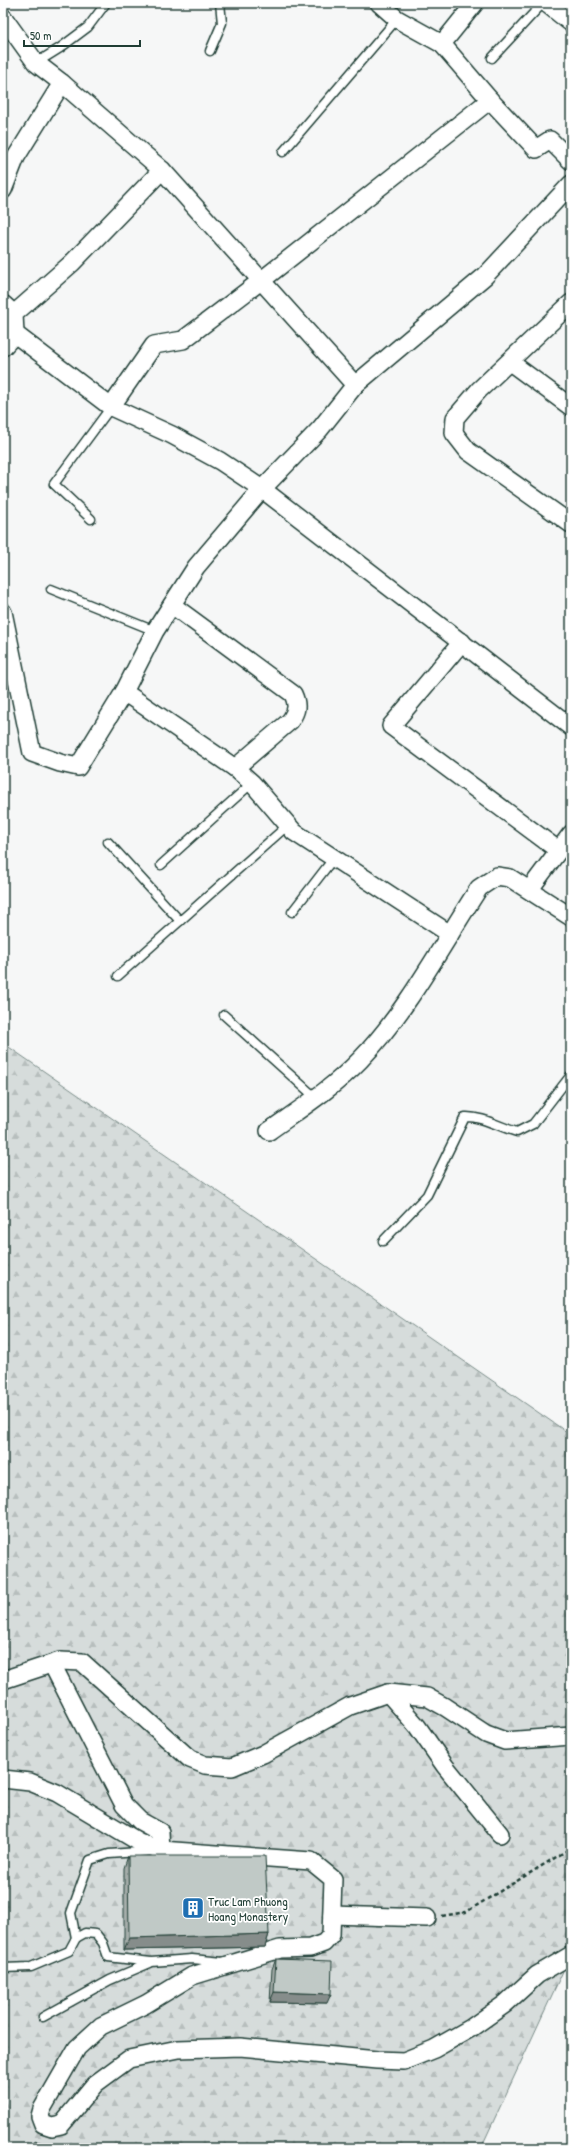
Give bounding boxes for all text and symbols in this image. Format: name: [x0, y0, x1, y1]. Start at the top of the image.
scale bar: [24, 22, 140, 48]
text: 50 m: [30, 27, 51, 44]
place label: Truc Lam Phuong Hoang Monastery: [208, 1892, 289, 1925]
building icon: Truc Lam Phuong Hoang Monastery: [180, 1895, 206, 1921]

